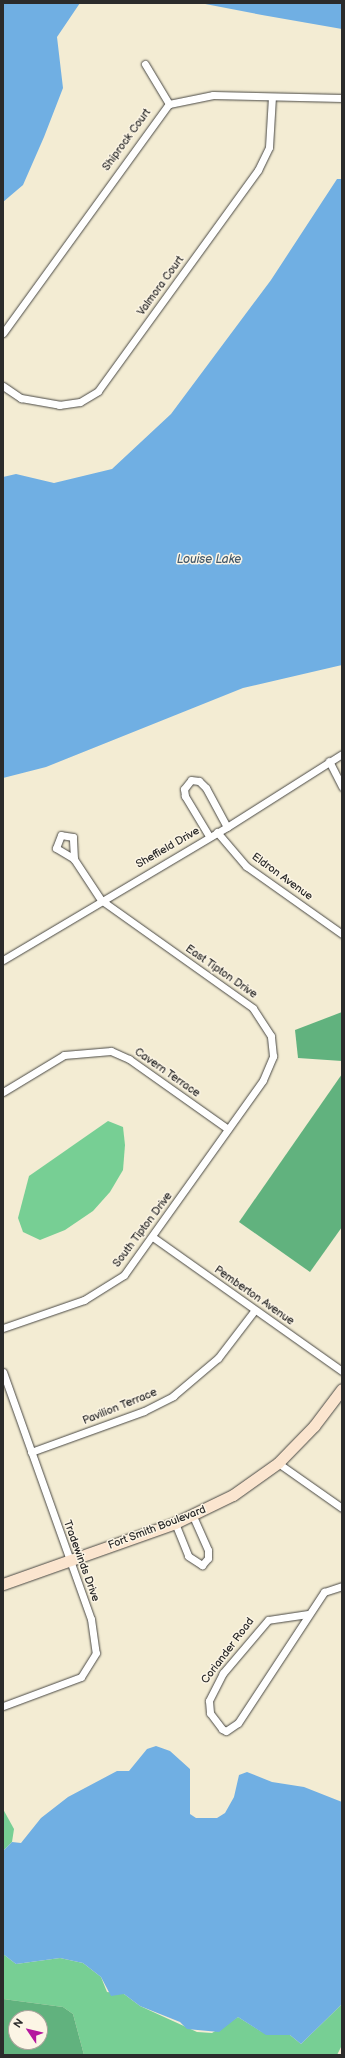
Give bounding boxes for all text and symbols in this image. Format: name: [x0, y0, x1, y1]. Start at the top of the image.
street label: Shiprock Court: [100, 106, 154, 174]
street label: Valmora Court: [135, 254, 187, 318]
water label: Louise Lake: [177, 553, 241, 567]
street label: Sheffield Drive: [134, 825, 202, 871]
street label: Eldron Avenue: [249, 850, 315, 904]
street label: East Tipton Drive: [183, 942, 259, 1002]
street label: Cavern Terrace: [132, 1045, 202, 1101]
street label: South Tipton Drive: [110, 1190, 176, 1270]
street label: Pemberton Avenue: [212, 1264, 296, 1328]
street label: Pavilion Terrace: [81, 1386, 159, 1428]
street label: Fort Smith Boulevard: [106, 1503, 208, 1553]
street label: Tradewinds Drive: [60, 1519, 102, 1603]
street label: Coriander Road: [199, 1615, 257, 1687]
north arrow: [8, 2010, 48, 2050]
text: N: [11, 2016, 26, 2031]

